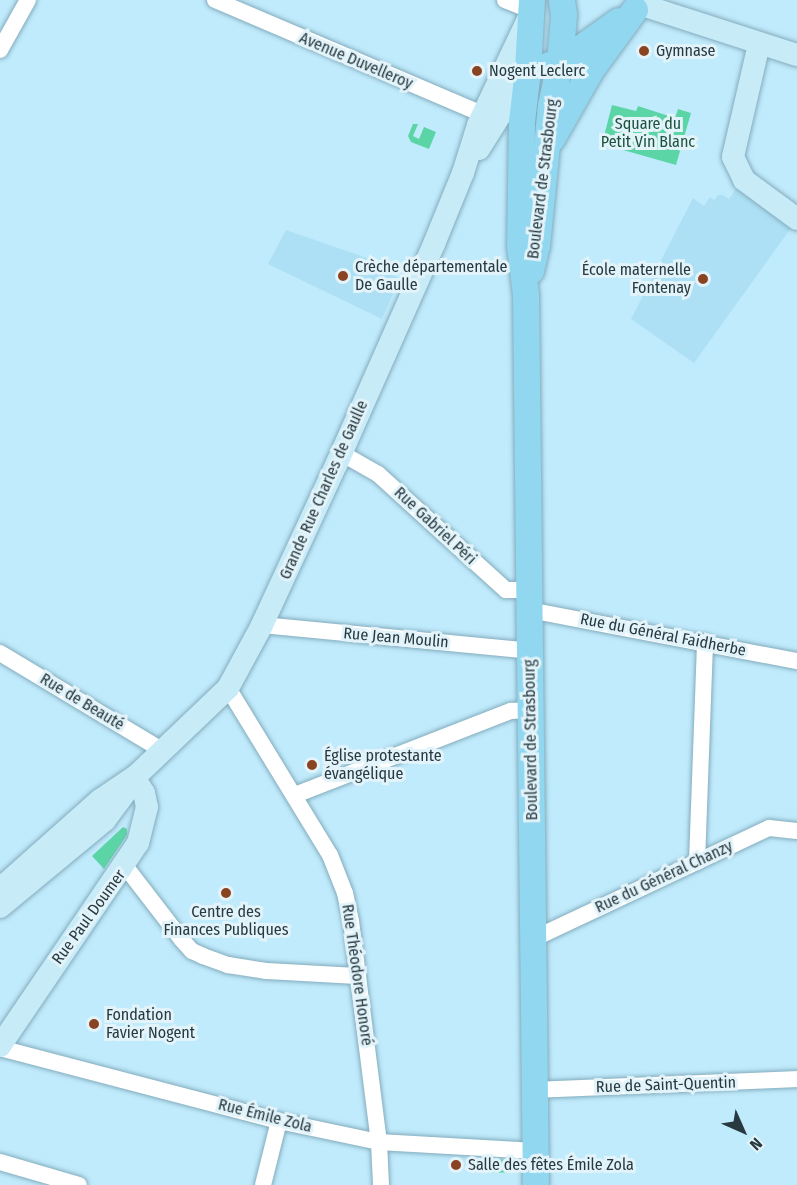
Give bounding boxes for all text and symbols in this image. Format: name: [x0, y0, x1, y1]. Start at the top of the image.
street label: Avenue Duvelleroy: [296, 28, 416, 94]
place label: Gymnase: [656, 41, 716, 61]
marker: Gymnase: [637, 44, 651, 58]
place label: Nogent Leclerc: [489, 61, 585, 81]
marker: Nogent Leclerc: [470, 64, 484, 78]
street label: Boulevard de Strasbourg: [524, 98, 562, 260]
park label: Square du Petit Vin Blanc: [601, 114, 695, 152]
place label: Crèche départementale De Gaulle: [355, 257, 508, 295]
place label: École maternelle Fontenay: [582, 260, 691, 298]
marker: Crèche départementale De Gaulle: [336, 269, 350, 283]
marker: École maternelle Fontenay: [696, 272, 710, 286]
street label: Grande Rue Charles de Gaulle: [276, 398, 372, 582]
street label: Rue Gabriel Péri: [390, 483, 480, 569]
street label: Rue du Général Faidherbe: [578, 610, 748, 660]
street label: Rue Jean Moulin: [342, 624, 450, 652]
street label: Boulevard de Strasbourg: [520, 659, 542, 821]
street label: Rue de Beauté: [37, 669, 127, 735]
place label: Église protestante évangélique: [324, 746, 442, 784]
marker: Église protestante évangélique: [305, 758, 319, 772]
street label: Rue du Général Chanzy: [592, 837, 736, 917]
street label: Rue Paul Doumer: [48, 866, 130, 968]
marker: Centre des Finances Publiques: [219, 886, 233, 900]
place label: Centre des Finances Publiques: [163, 902, 289, 940]
street label: Rue Théodore Honoré: [338, 903, 376, 1047]
place label: Fondation Favier Nogent: [106, 1005, 195, 1043]
marker: Fondation Favier Nogent: [87, 1017, 101, 1031]
street label: Rue de Saint-Quentin: [596, 1073, 736, 1097]
street label: Rue Émile Zola: [216, 1095, 314, 1137]
north arrow: [713, 1101, 773, 1161]
text: N: [746, 1134, 766, 1154]
place label: Salle des fêtes Émile Zola: [468, 1155, 634, 1175]
marker: Salle des fêtes Émile Zola: [449, 1158, 463, 1172]

